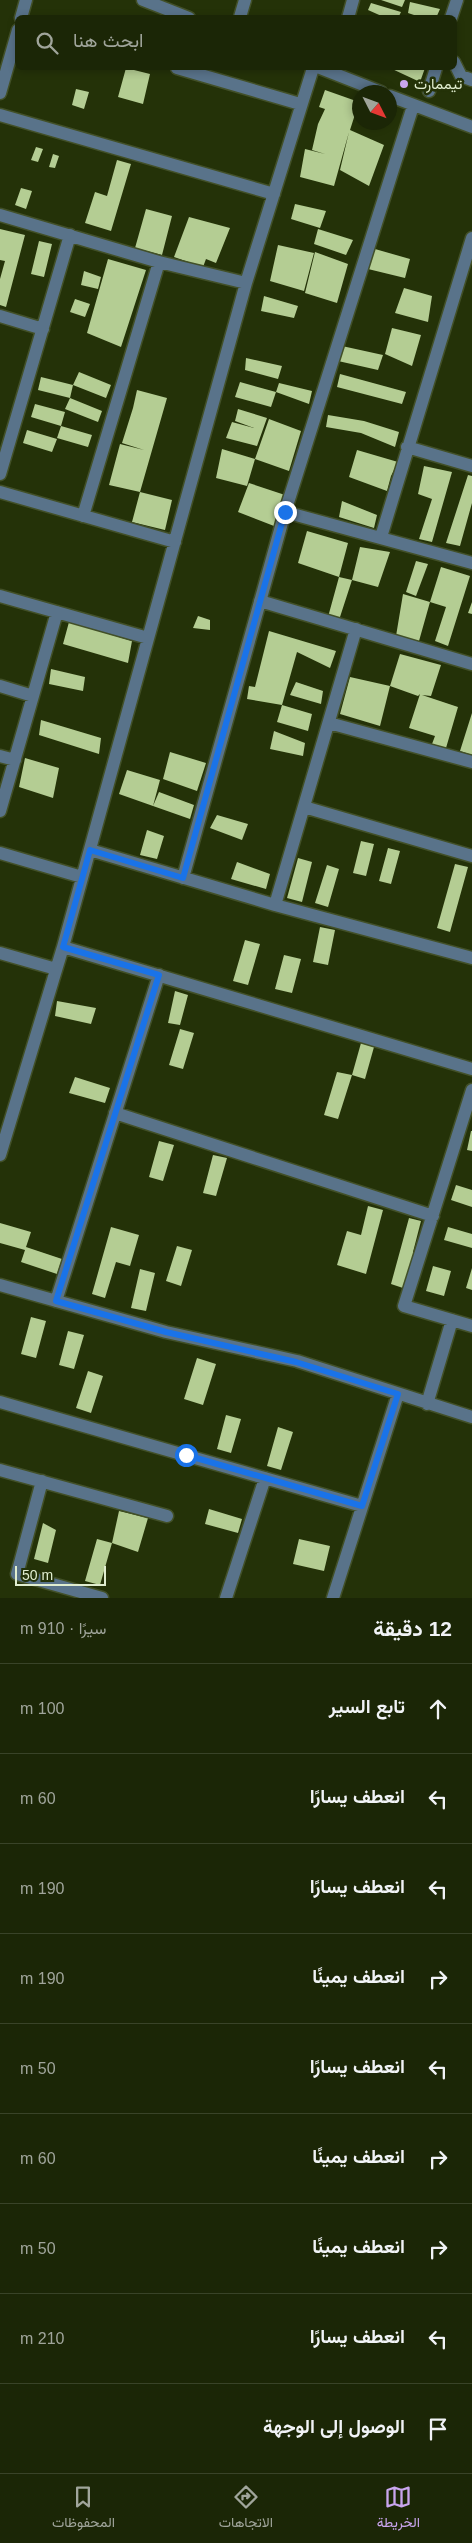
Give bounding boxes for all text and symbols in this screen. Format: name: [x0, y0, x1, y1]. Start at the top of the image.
search box: [15, 15, 457, 70]
icon: search: [33, 29, 61, 57]
text: ابحث هنا: [73, 30, 143, 51]
place label: تیممارت: [414, 75, 463, 93]
marker: تیممارت: [398, 78, 410, 90]
north arrow: [352, 85, 397, 130]
route end: [274, 501, 297, 524]
route start: [175, 1444, 198, 1467]
scale bar: [15, 1563, 106, 1586]
text: 50 m: [22, 1567, 53, 1583]
text: 12 دقيقة: [373, 1617, 452, 1640]
text: سيرًا · 910 m: [20, 1620, 106, 1637]
icon: ahead: [424, 1695, 452, 1723]
text: تابع السير: [329, 1696, 405, 1717]
text: 100 m: [20, 1700, 64, 1717]
icon: left: [424, 1785, 452, 1813]
text: انعطف يسارًا: [310, 1786, 405, 1807]
text: 60 m: [20, 1790, 56, 1807]
icon: left: [424, 1875, 452, 1903]
text: انعطف يسارًا: [310, 1876, 405, 1897]
text: 190 m: [20, 1880, 64, 1897]
icon: right: [424, 1965, 452, 1993]
text: انعطف يمينًا: [312, 1966, 405, 1987]
text: 190 m: [20, 1970, 64, 1987]
icon: left: [424, 2055, 452, 2083]
text: انعطف يسارًا: [310, 2056, 405, 2077]
text: 50 m: [20, 2060, 56, 2077]
icon: right: [424, 2145, 452, 2173]
text: انعطف يمينًا: [312, 2146, 405, 2167]
text: 60 m: [20, 2150, 56, 2167]
icon: right: [424, 2235, 452, 2263]
text: انعطف يمينًا: [312, 2236, 405, 2257]
text: 50 m: [20, 2240, 56, 2257]
icon: left: [424, 2325, 452, 2353]
text: انعطف يسارًا: [310, 2326, 405, 2347]
text: 210 m: [20, 2330, 64, 2347]
icon: arrive: [424, 2415, 452, 2443]
text: الوصول إلى الوجهة: [263, 2416, 405, 2437]
tab: المحفوظات: [52, 2483, 115, 2535]
tab: الاتجاهات: [219, 2483, 273, 2535]
tab: الخريطة: [377, 2483, 420, 2535]

